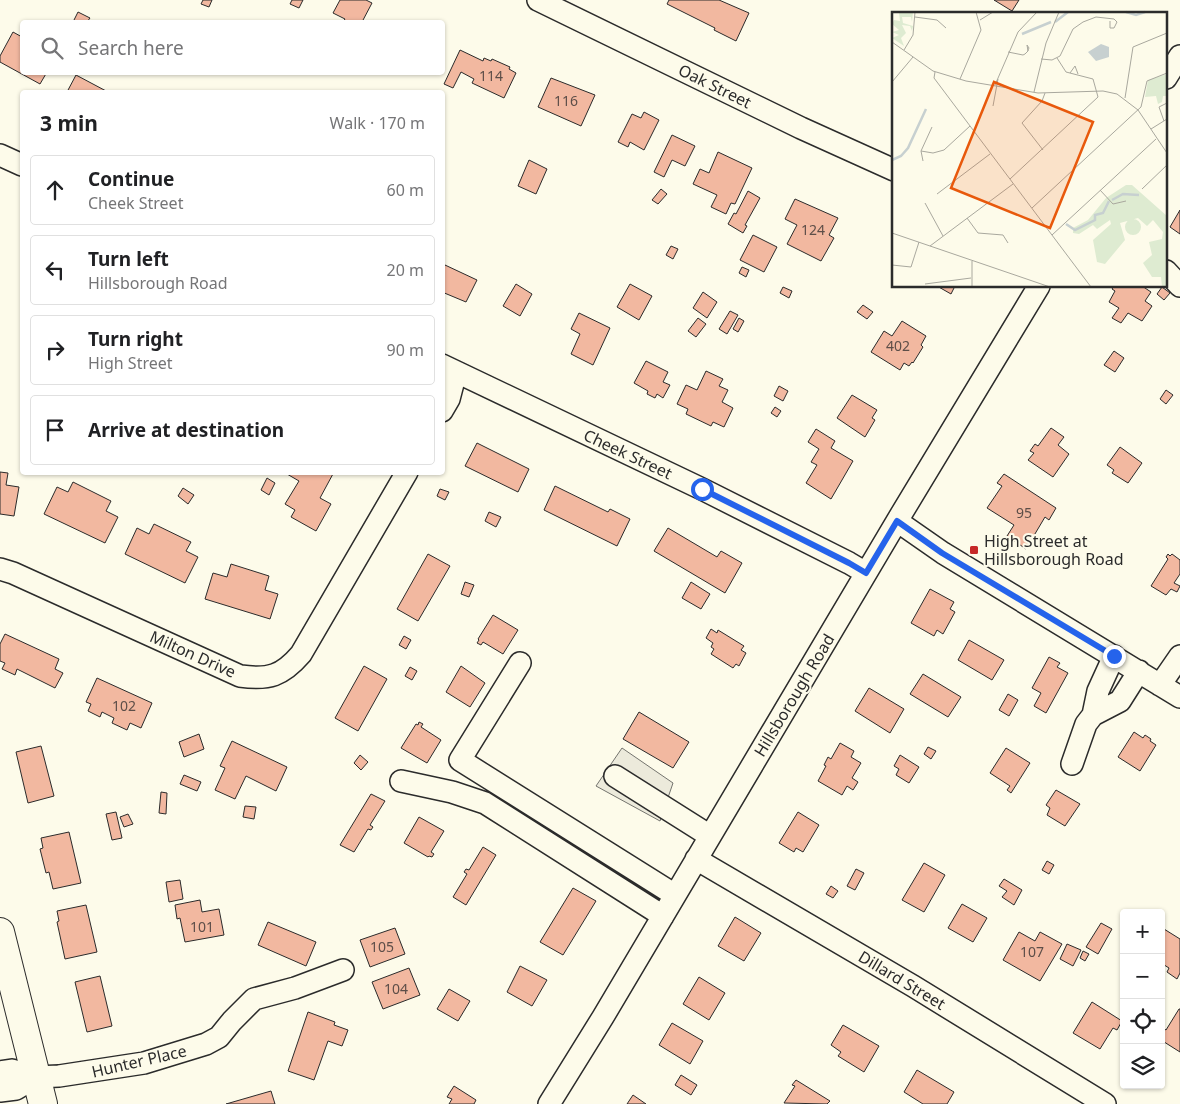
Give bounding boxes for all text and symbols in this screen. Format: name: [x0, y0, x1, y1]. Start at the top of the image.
inset map: [892, 12, 1168, 288]
search box: [20, 20, 445, 75]
icon: search: [38, 34, 66, 62]
text: Search here: [78, 35, 184, 61]
street label: Oak Street: [675, 59, 755, 113]
house number: 114: [479, 66, 503, 85]
house number: 116: [554, 91, 578, 110]
text: 3 min: [40, 109, 98, 137]
text: Walk · 170 m: [330, 112, 425, 134]
text: Continue: [88, 166, 174, 192]
icon: ahead: [41, 176, 69, 204]
text: 60 m: [387, 179, 424, 201]
text: Cheek Street: [88, 192, 183, 214]
house number: 124: [801, 220, 825, 239]
text: Turn left: [88, 246, 169, 272]
icon: left: [41, 256, 69, 284]
text: 20 m: [387, 259, 424, 281]
text: Hillsborough Road: [88, 272, 228, 294]
text: Turn right: [88, 326, 183, 352]
icon: right: [41, 336, 69, 364]
house number: 402: [886, 336, 910, 355]
text: 90 m: [387, 339, 424, 361]
text: High Street: [88, 352, 173, 374]
icon: arrive: [41, 416, 69, 444]
text: Arrive at destination: [88, 417, 284, 443]
street label: Cheek Street: [580, 424, 676, 484]
route start: [691, 478, 714, 501]
house number: 95: [1016, 503, 1032, 522]
place label: High Street at Hillsborough Road: [984, 530, 1124, 570]
marker: High Street at Hillsborough Road: [968, 544, 980, 556]
street label: Milton Drive: [147, 625, 239, 683]
street label: Hillsborough Road: [749, 629, 839, 761]
route end: [1103, 645, 1126, 668]
house number: 102: [112, 696, 136, 715]
map controls: [1120, 909, 1165, 1089]
button: +: [1120, 909, 1165, 954]
house number: 101: [190, 917, 214, 936]
house number: 105: [370, 937, 394, 956]
house number: 107: [1020, 942, 1044, 961]
street label: Dillard Street: [854, 945, 950, 1015]
button: −: [1120, 954, 1165, 999]
house number: 104: [384, 979, 408, 998]
button: locate: [1120, 999, 1165, 1044]
street label: Hunter Place: [89, 1039, 189, 1083]
button: layers: [1120, 1044, 1165, 1089]

